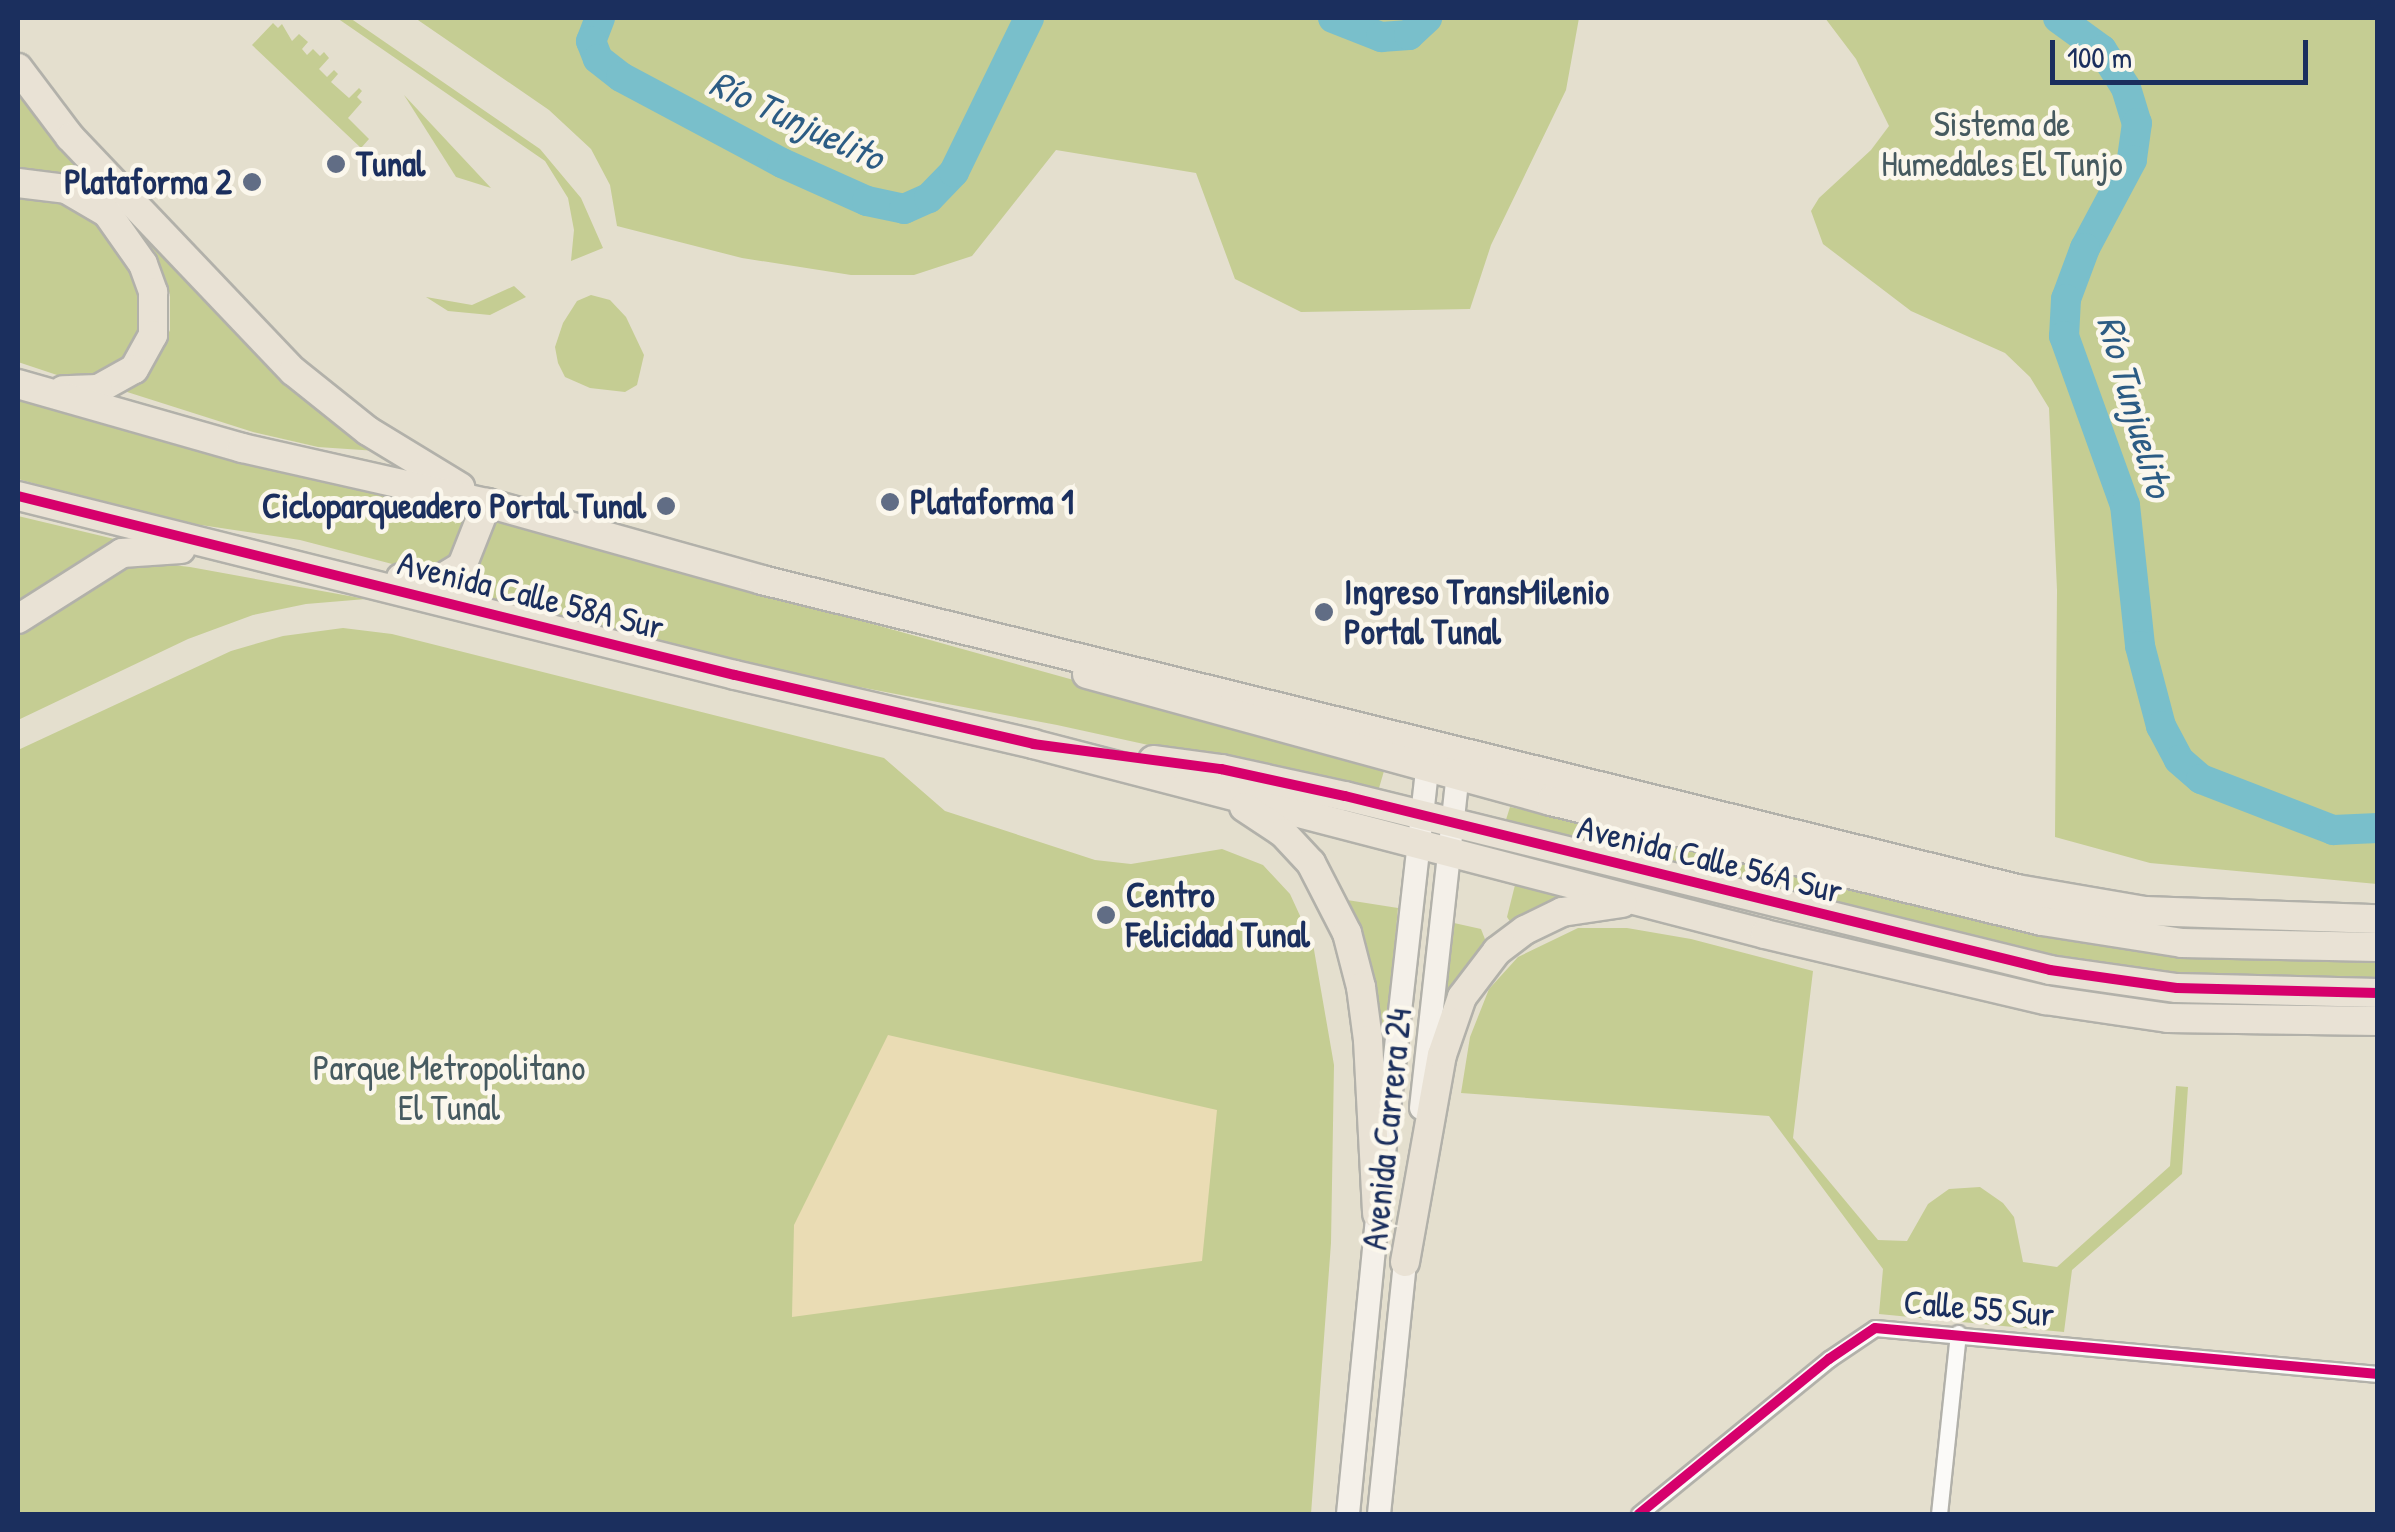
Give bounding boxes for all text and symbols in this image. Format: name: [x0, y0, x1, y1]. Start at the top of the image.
scale bar: [2055, 20, 2312, 82]
text: 100 m: [2067, 37, 2132, 77]
water label: Río Tunjuelito: [703, 60, 891, 180]
park label: Sistema de Humedales El Tunjo: [1881, 103, 2123, 185]
place label: Tunal: [356, 143, 425, 185]
marker: Tunal: [325, 153, 347, 175]
place label: Plataforma 2: [64, 161, 232, 203]
marker: Plataforma 2: [241, 171, 263, 193]
water label: Río Tunjuelito: [2087, 310, 2183, 502]
place label: Plataforma 1: [910, 481, 1074, 523]
place label: Cicloparqueadero Portal Tunal: [262, 485, 646, 527]
marker: Plataforma 1: [879, 491, 901, 513]
marker: Cicloparqueadero Portal Tunal: [655, 495, 677, 517]
street label: Avenida Calle 58A Sur: [394, 542, 668, 648]
place label: Ingreso TransMilenio Portal Tunal: [1344, 571, 1609, 653]
marker: Ingreso TransMilenio Portal Tunal: [1313, 601, 1335, 623]
street label: Avenida Calle 56A Sur: [1573, 806, 1847, 912]
place label: Centro Felicidad Tunal: [1126, 874, 1310, 956]
marker: Centro Felicidad Tunal: [1095, 904, 1117, 926]
street label: Avenida Carrera 24: [1353, 1006, 1421, 1252]
park label: Parque Metropolitano El Tunal: [313, 1047, 585, 1129]
street label: Calle 55 Sur: [1902, 1280, 2056, 1336]

